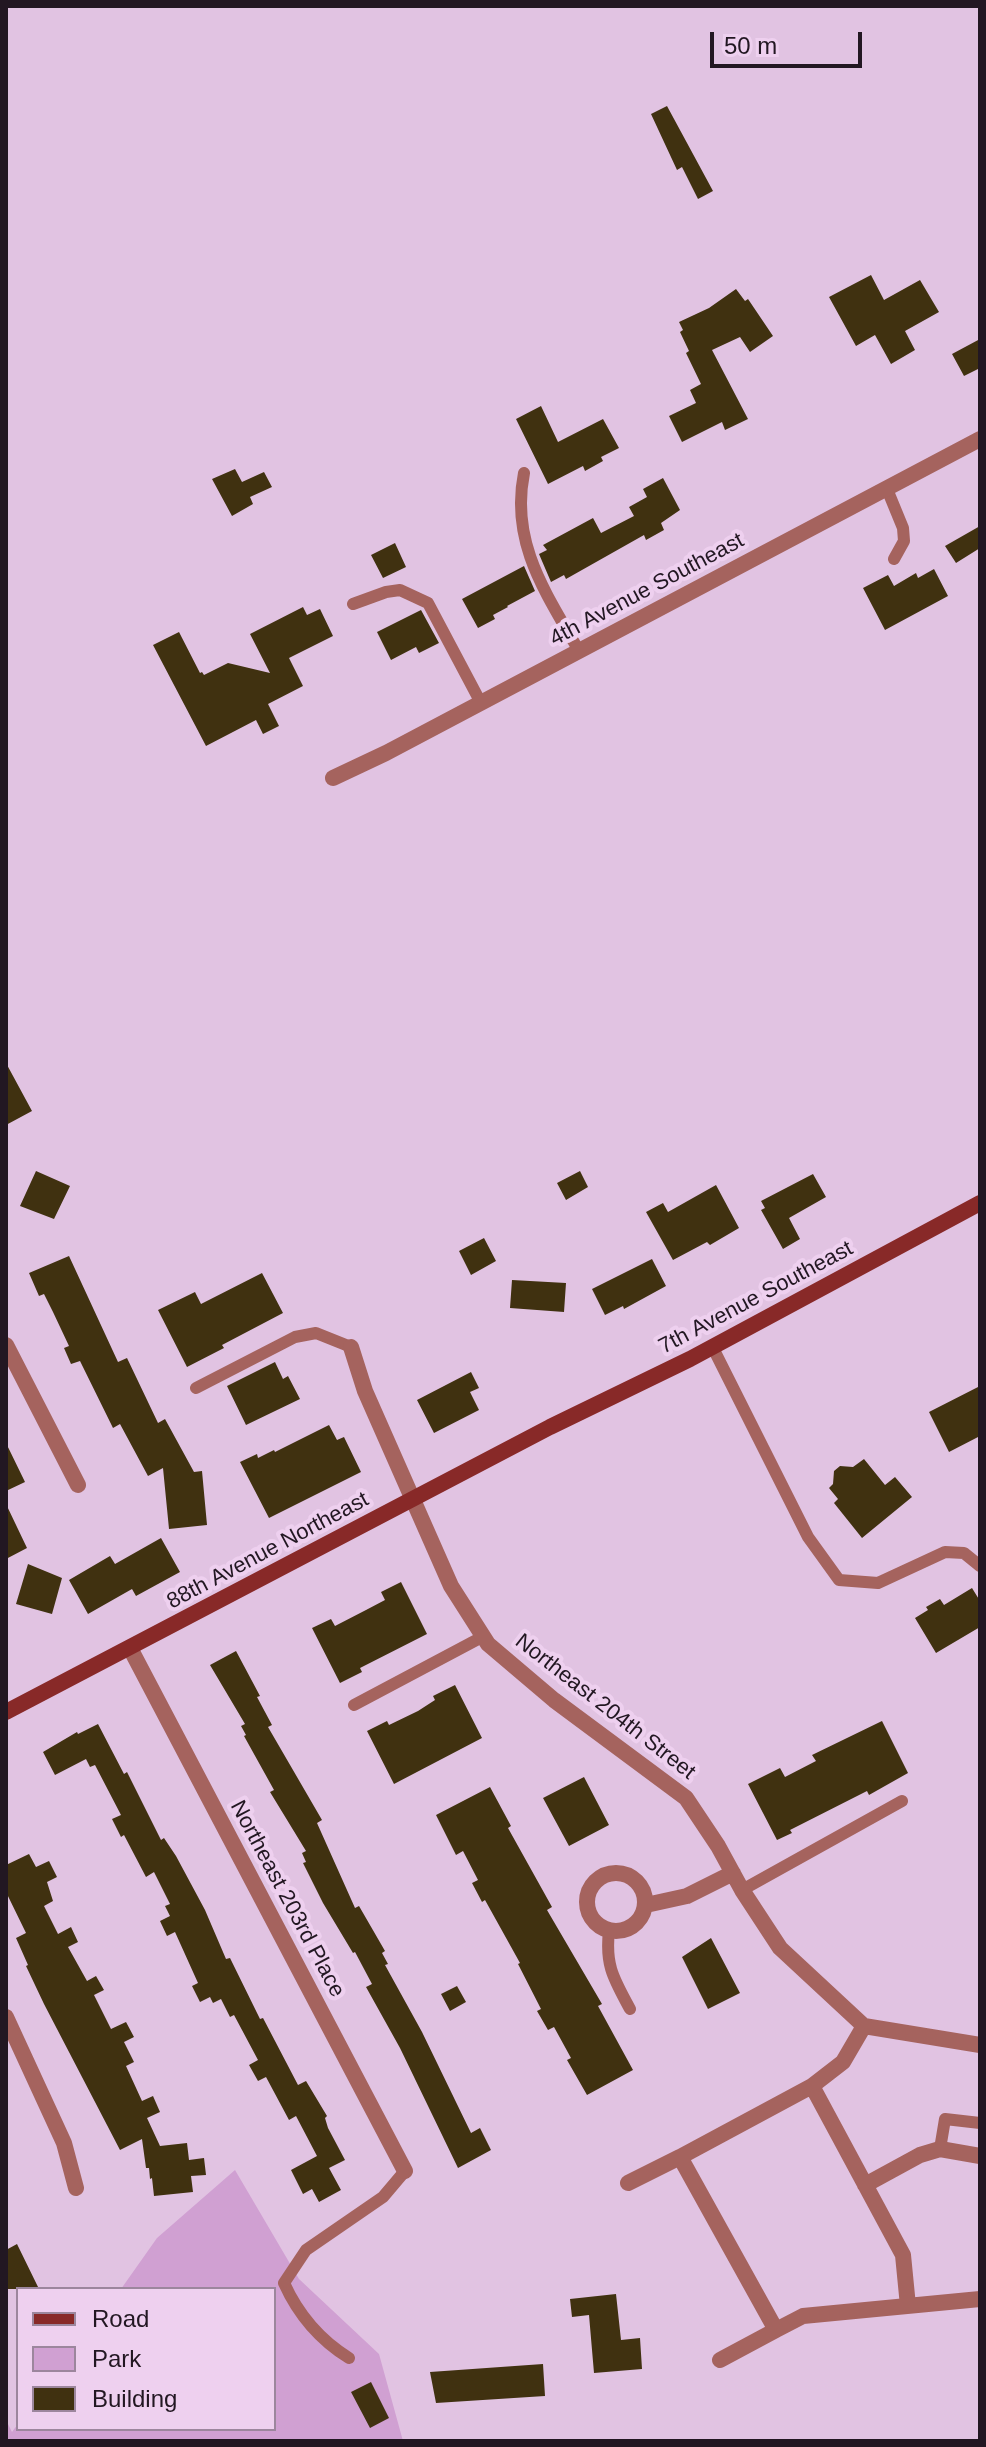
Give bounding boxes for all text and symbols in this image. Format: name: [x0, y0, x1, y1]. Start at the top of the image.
scale bar: [714, 16, 866, 66]
text: 50 m: [724, 32, 777, 59]
street label: 4th Avenue Southeast: [545, 528, 749, 652]
street label: 7th Avenue Southeast: [654, 1236, 858, 1360]
street label: 88th Avenue Northeast: [163, 1487, 373, 1615]
street label: Northeast 204th Street: [510, 1628, 700, 1786]
street label: Northeast 203rd Place: [224, 1796, 350, 2002]
legend: [16, 2287, 276, 2431]
text: Road: [92, 2305, 149, 2332]
text: Park: [92, 2345, 141, 2372]
text: Building: [92, 2385, 177, 2412]

